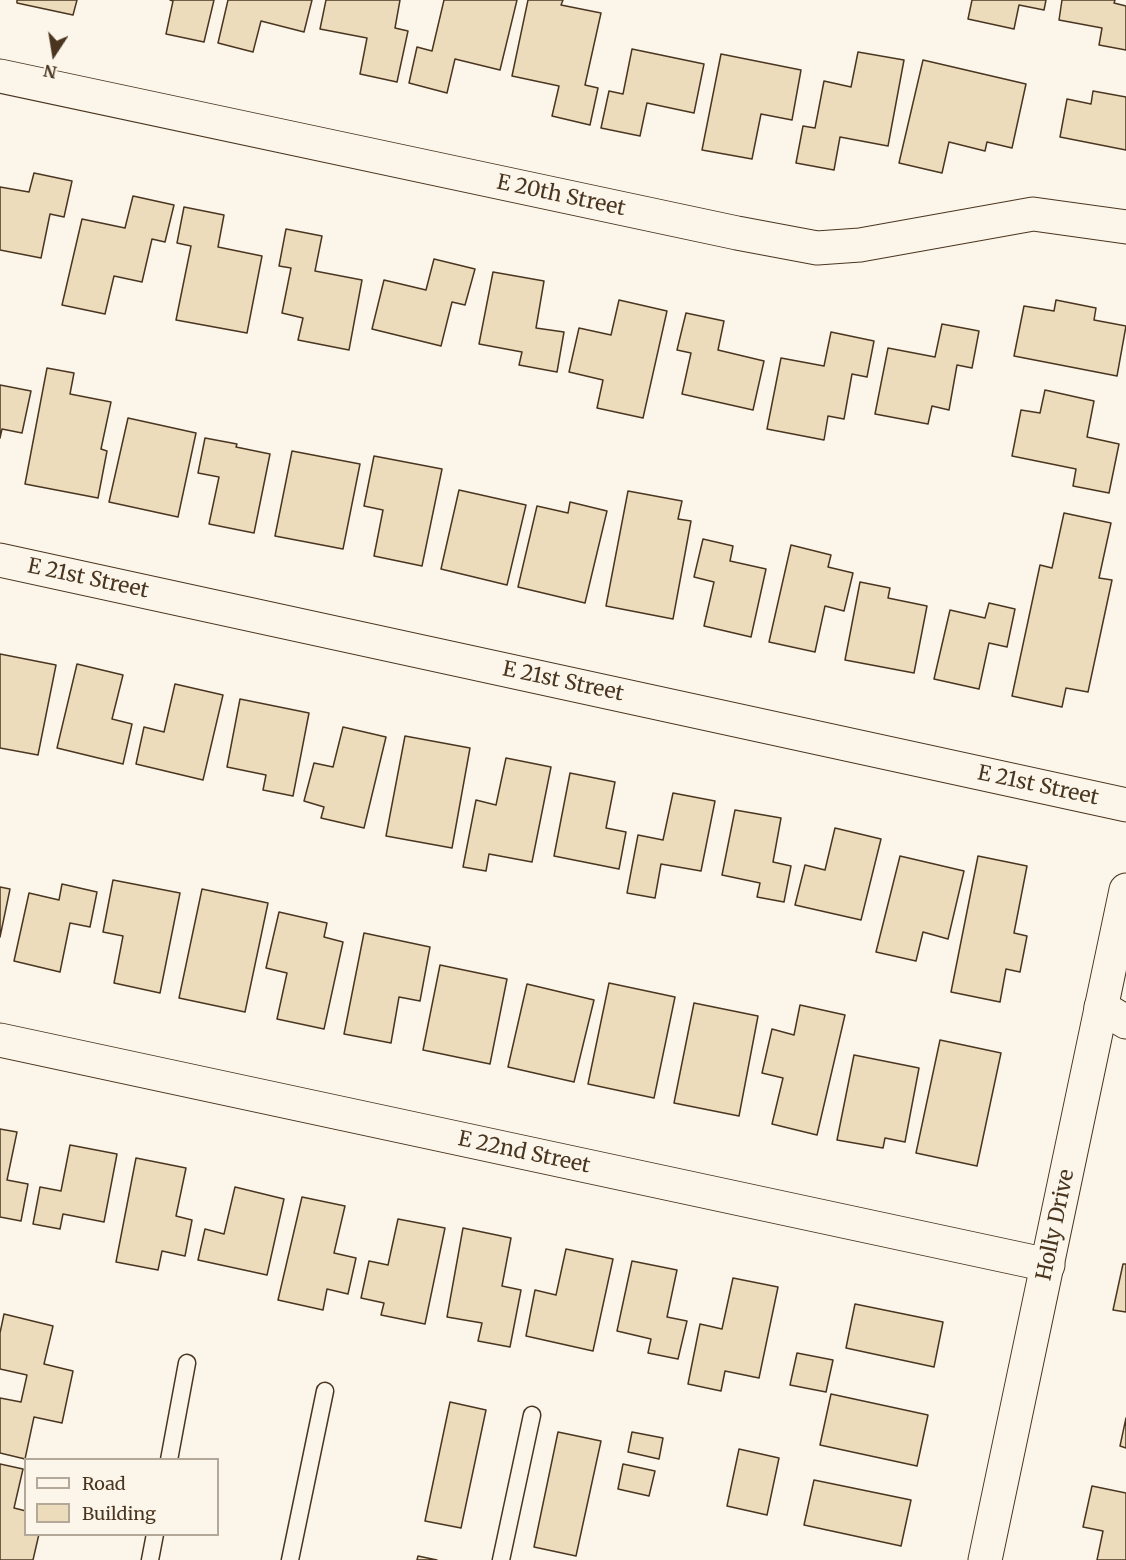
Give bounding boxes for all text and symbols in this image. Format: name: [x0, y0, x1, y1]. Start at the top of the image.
north arrow: [24, 24, 84, 84]
text: N: [42, 61, 59, 83]
street label: E 20th Street: [494, 170, 628, 222]
street label: E 21st Street: [25, 554, 151, 604]
street label: E 21st Street: [500, 657, 626, 707]
street label: E 21st Street: [975, 761, 1101, 811]
street label: E 22nd Street: [456, 1127, 592, 1179]
street label: Holly Drive: [1032, 1167, 1080, 1283]
legend: [24, 1458, 219, 1536]
text: Road: [82, 1472, 126, 1495]
text: Building: [82, 1502, 156, 1525]

